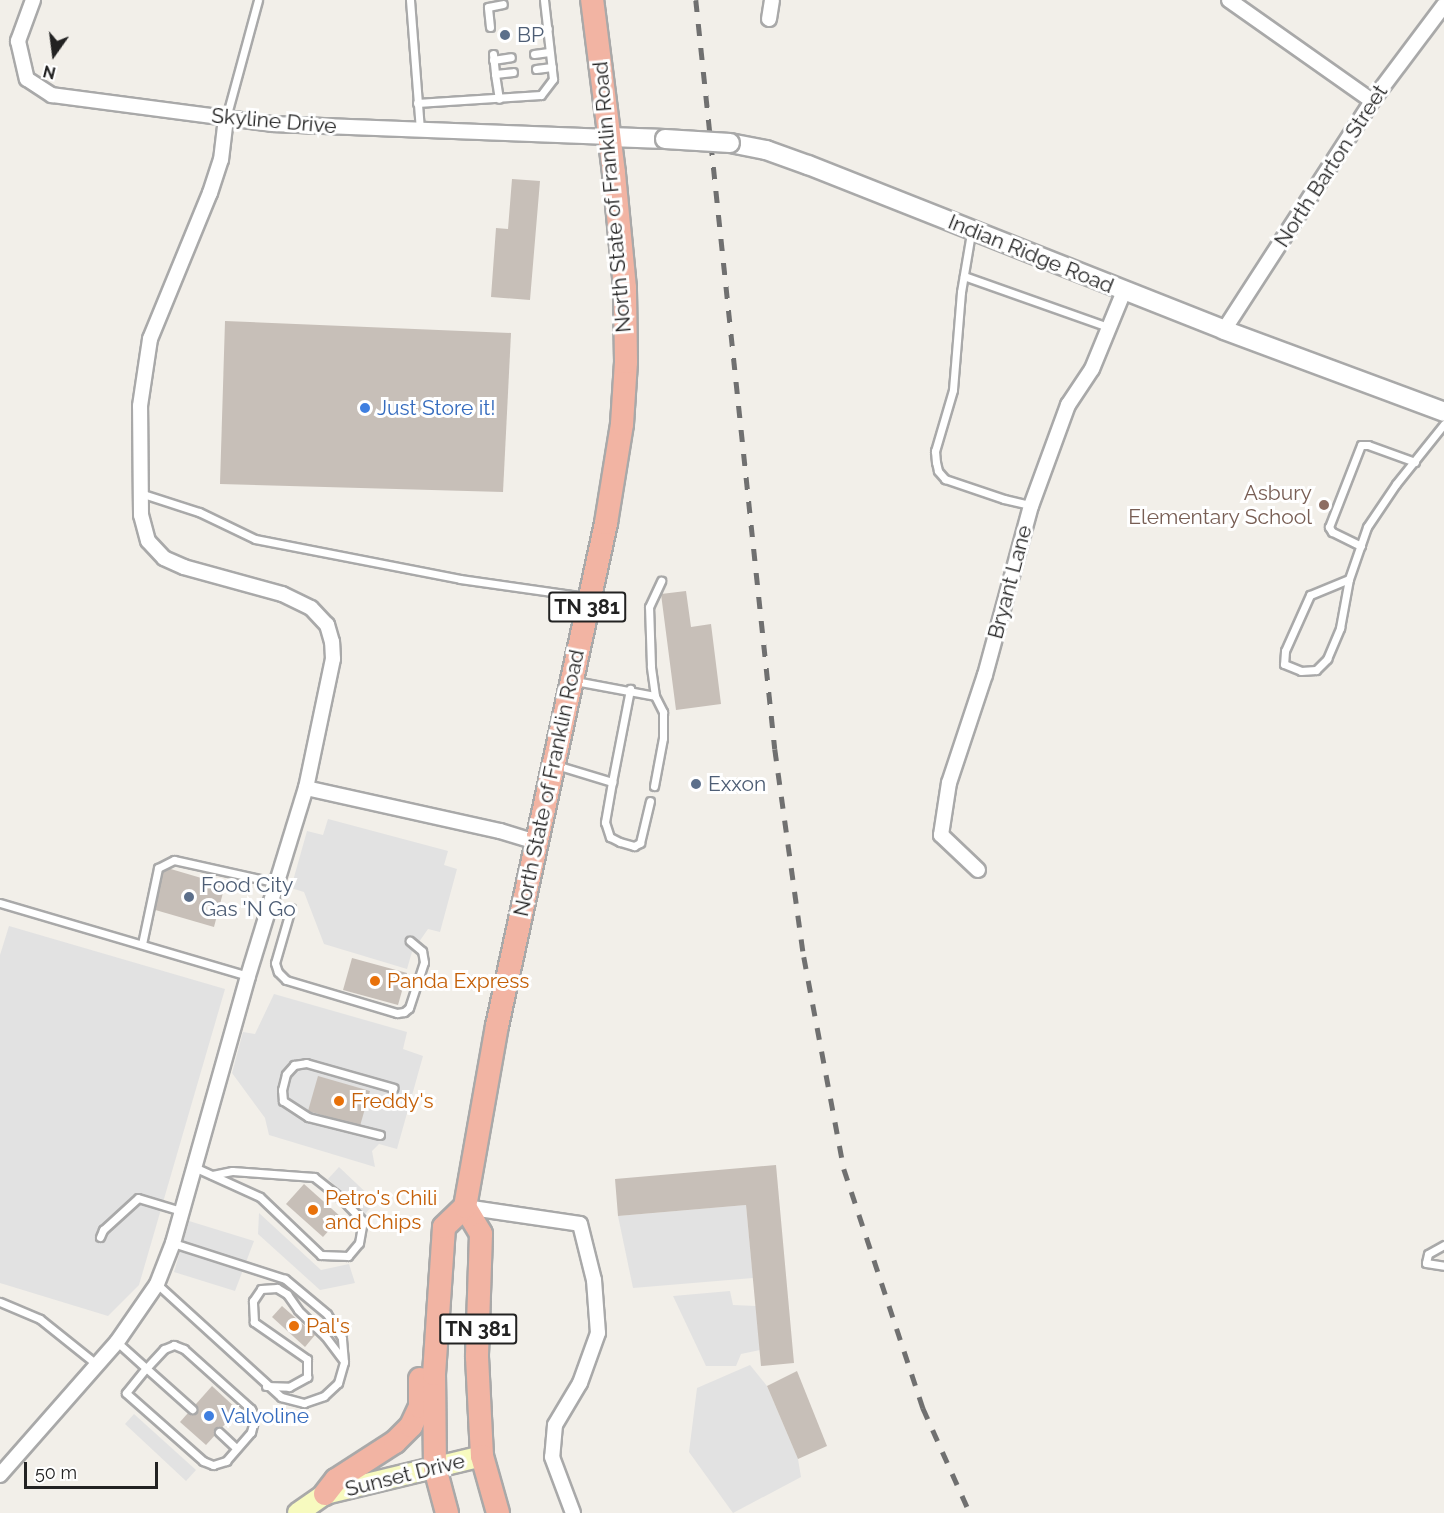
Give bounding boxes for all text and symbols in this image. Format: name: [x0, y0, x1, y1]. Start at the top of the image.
place label: BP: [517, 22, 544, 48]
north arrow: [24, 24, 84, 84]
marker: BP: [498, 28, 512, 42]
street label: North State of Franklin Road: [588, 60, 636, 334]
text: N: [41, 61, 58, 83]
street label: North Barton Street: [1269, 80, 1393, 252]
street label: Skyline Drive: [210, 103, 338, 139]
street label: Indian Ridge Road: [944, 209, 1118, 299]
place label: Just Store it!: [377, 395, 496, 421]
marker: Just Store it!: [358, 401, 372, 415]
place label: Asbury Elementary School: [1128, 480, 1312, 530]
marker: Asbury Elementary School: [1317, 498, 1331, 512]
street label: Bryant Lane: [983, 522, 1037, 642]
road number: TN 381: [548, 590, 626, 624]
street label: North State of Franklin Road: [508, 647, 590, 919]
place label: Exxon: [708, 771, 766, 797]
marker: Exxon: [689, 777, 703, 791]
place label: Food City Gas 'N Go: [201, 872, 296, 922]
marker: Food City Gas 'N Go: [182, 890, 196, 904]
place label: Panda Express: [387, 968, 529, 994]
marker: Panda Express: [368, 974, 382, 988]
place label: Freddy's: [351, 1088, 434, 1114]
marker: Freddy's: [332, 1094, 346, 1108]
place label: Petro's Chili and Chips: [325, 1185, 437, 1235]
marker: Petro's Chili and Chips: [306, 1203, 320, 1217]
road number: TN 381: [439, 1312, 517, 1346]
place label: Pal's: [306, 1313, 350, 1339]
marker: Pal's: [287, 1319, 301, 1333]
place label: Valvoline: [221, 1403, 309, 1429]
marker: Valvoline: [202, 1409, 216, 1423]
street label: Sunset Drive: [343, 1448, 467, 1502]
scale bar: [27, 1450, 160, 1488]
text: 50 m: [35, 1462, 77, 1483]

